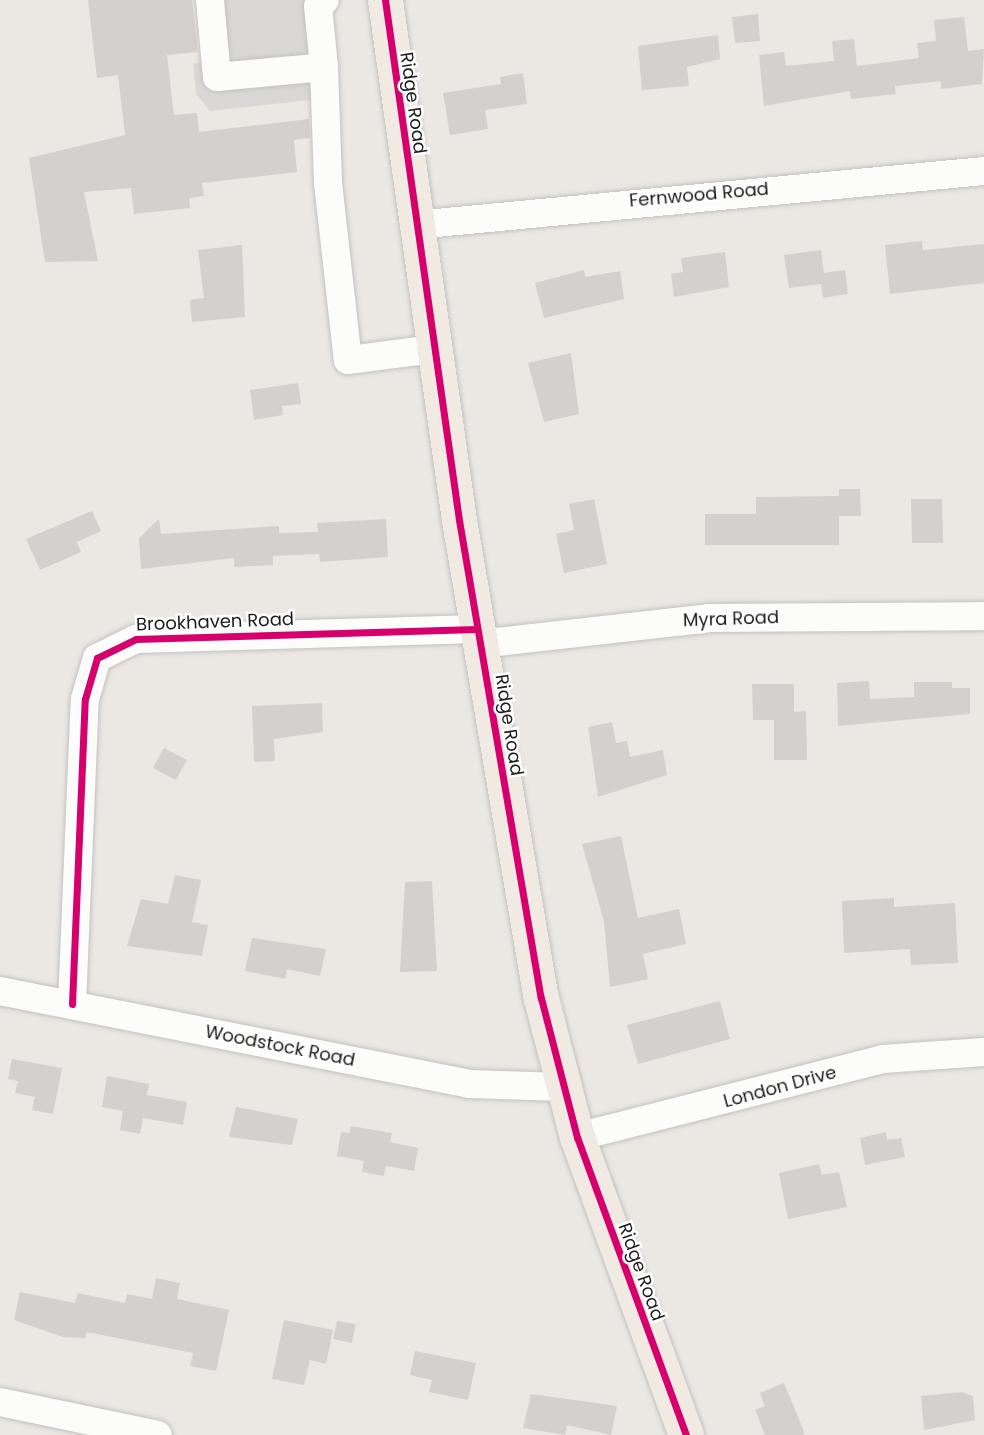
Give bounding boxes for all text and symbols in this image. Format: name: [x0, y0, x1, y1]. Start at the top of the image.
street label: Ridge Road: [395, 51, 431, 155]
street label: Fernwood Road: [628, 178, 770, 212]
street label: Myra Road: [683, 607, 779, 631]
street label: Brookhaven Road: [136, 608, 294, 636]
street label: Ridge Road: [490, 673, 528, 777]
street label: Woodstock Road: [203, 1021, 357, 1071]
street label: London Drive: [721, 1062, 839, 1112]
street label: Ridge Road: [613, 1220, 669, 1324]

